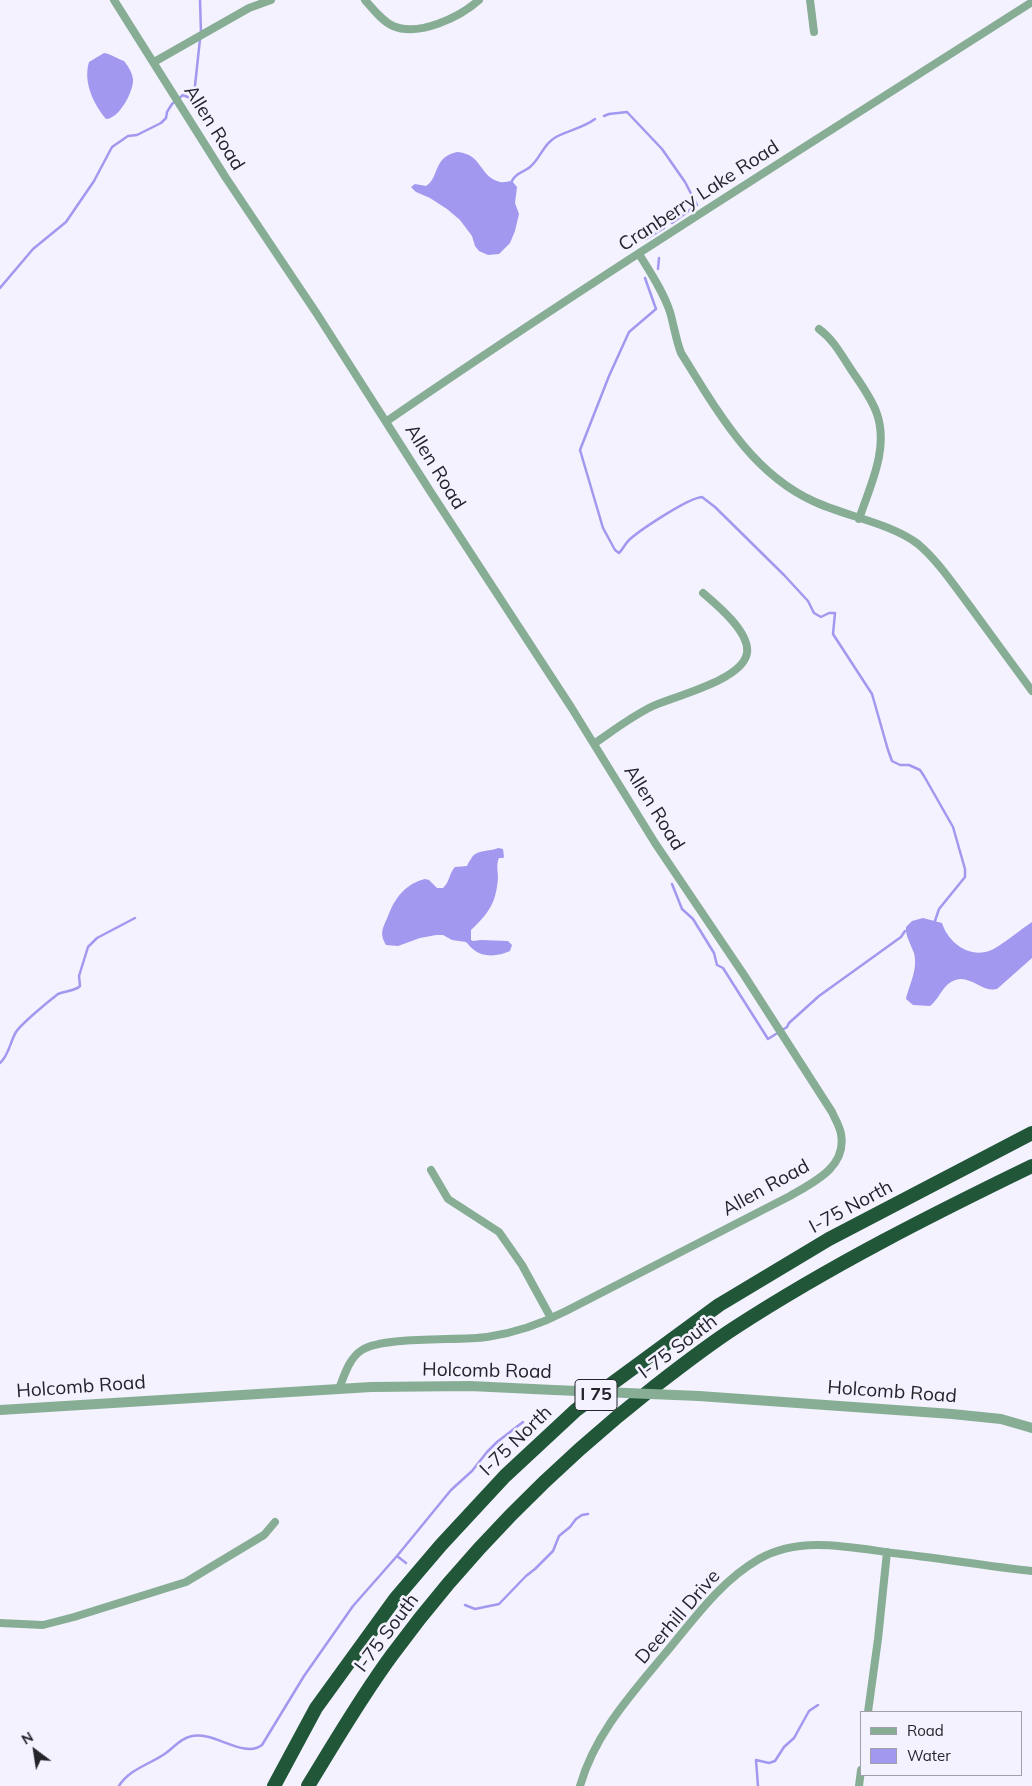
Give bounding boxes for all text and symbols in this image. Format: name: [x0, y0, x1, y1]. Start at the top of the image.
street label: Allen Road: [179, 81, 249, 175]
street label: Cranberry Lake Road: [615, 136, 783, 256]
street label: Allen Road: [400, 420, 470, 514]
street label: Allen Road: [619, 761, 689, 855]
street label: Allen Road: [718, 1155, 814, 1221]
street label: I-75 North: [805, 1176, 897, 1238]
street label: I-75 South: [634, 1310, 722, 1384]
street label: Holcomb Road: [422, 1358, 552, 1384]
street label: Holcomb Road: [16, 1371, 146, 1403]
street label: Holcomb Road: [827, 1376, 957, 1408]
road number: I 75: [575, 1380, 617, 1410]
street label: I-75 North: [475, 1401, 557, 1481]
street label: Deerhill Drive: [631, 1565, 725, 1669]
street label: I-75 South: [350, 1589, 424, 1677]
legend: [860, 1711, 1022, 1776]
text: Road: [907, 1721, 944, 1740]
north arrow: [10, 1726, 60, 1776]
text: N: [18, 1728, 36, 1749]
text: Water: [907, 1746, 951, 1765]

